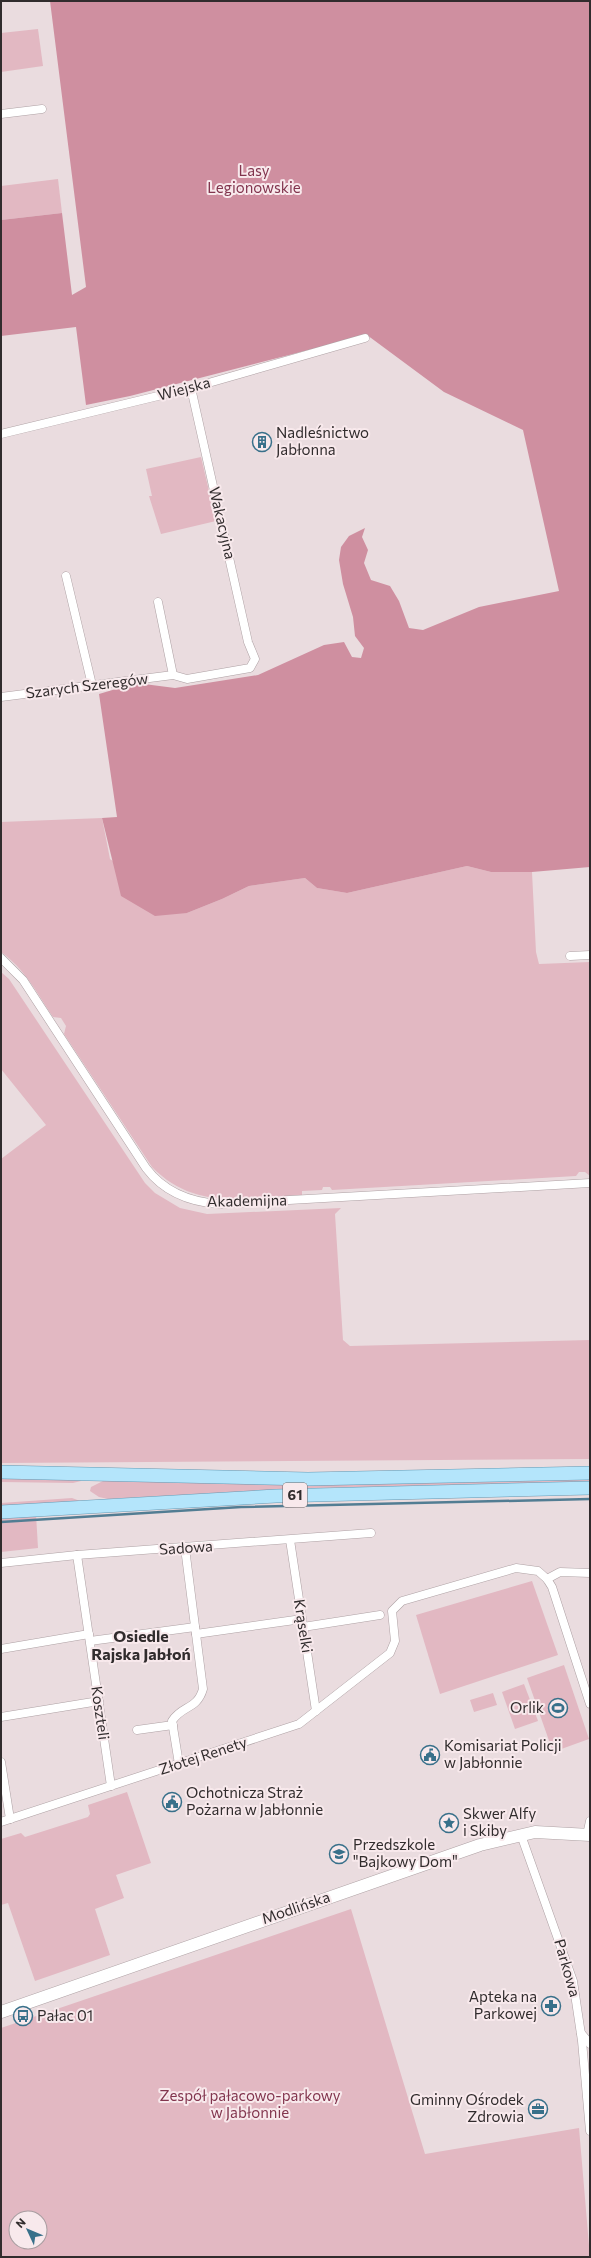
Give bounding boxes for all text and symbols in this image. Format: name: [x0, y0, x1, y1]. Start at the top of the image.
park label: Lasy Legionowskie: [207, 161, 301, 196]
street label: Wiejska: [155, 372, 212, 404]
place label: Nadleśnictwo Jabłonna: [276, 423, 369, 458]
building icon: Nadleśnictwo Jabłonna: [251, 431, 273, 453]
street label: Wakacyjna: [206, 485, 240, 561]
street label: Szarych Szeregów: [25, 669, 149, 701]
street label: Akademijna: [207, 1190, 287, 1210]
road number: 61: [283, 1483, 307, 1507]
street label: Sadowa: [159, 1536, 213, 1558]
street label: Krąselki: [291, 1598, 317, 1654]
district label: Osiedle Rajska Jabłoń: [91, 1626, 191, 1663]
street label: Koszteli: [88, 1685, 114, 1741]
sports icon: Orlik: [547, 1697, 569, 1719]
place label: Orlik: [510, 1698, 544, 1716]
street label: Złotej Renety: [156, 1732, 249, 1778]
place label: Komisariat Policji w Jabłonnie: [444, 1736, 562, 1771]
public building icon: Komisariat Policji w Jabłonnie: [419, 1744, 441, 1766]
place label: Ochotnicza Straż Pożarna w Jabłonnie: [186, 1783, 323, 1818]
public building icon: Ochotnicza Straż Pożarna w Jabłonnie: [161, 1791, 183, 1813]
place label: Skwer Alfy i Skiby: [463, 1804, 537, 1839]
place icon: Skwer Alfy i Skiby: [438, 1812, 460, 1834]
place label: Przedszkole "Bajkowy Dom": [353, 1835, 458, 1870]
school or university icon: Przedszkole "Bajkowy Dom": [328, 1843, 350, 1865]
street label: Modlińska: [259, 1887, 332, 1927]
street label: Parkowa: [551, 1937, 585, 1999]
place label: Apteka na Parkowej: [469, 1987, 537, 2022]
pharmacy icon: Apteka na Parkowej: [540, 1995, 562, 2017]
bus stop icon: Pałac 01: [12, 2005, 34, 2027]
place label: Pałac 01: [37, 2006, 93, 2024]
park label: Zespół pałacowo-parkowy w Jabłonnie: [159, 2086, 341, 2121]
place label: Gminny Ośrodek Zdrowia: [410, 2090, 524, 2125]
office icon: Gminny Ośrodek Zdrowia: [527, 2098, 549, 2120]
north arrow: [8, 2210, 48, 2250]
text: N: [13, 2215, 28, 2230]

